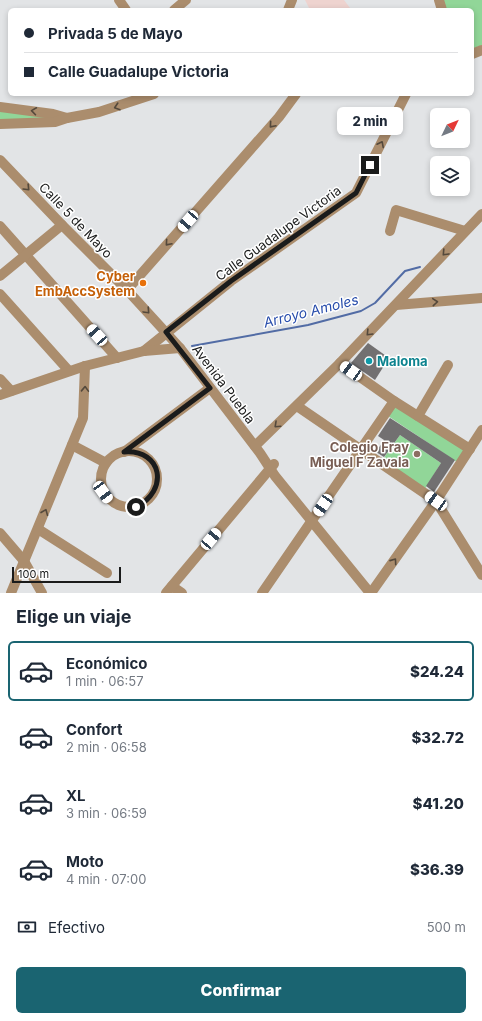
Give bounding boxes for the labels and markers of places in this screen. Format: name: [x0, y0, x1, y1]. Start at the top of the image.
place label: Cyber EmbAccSystem: [35, 268, 136, 299]
marker: Cyber EmbAccSystem: [138, 278, 148, 288]
place label: Maloma: [377, 353, 428, 369]
marker: Maloma: [364, 356, 374, 366]
place label: Colegio Fray Miguel F Zavala: [310, 439, 409, 470]
marker: Colegio Fray Miguel F Zavala: [412, 449, 422, 459]

